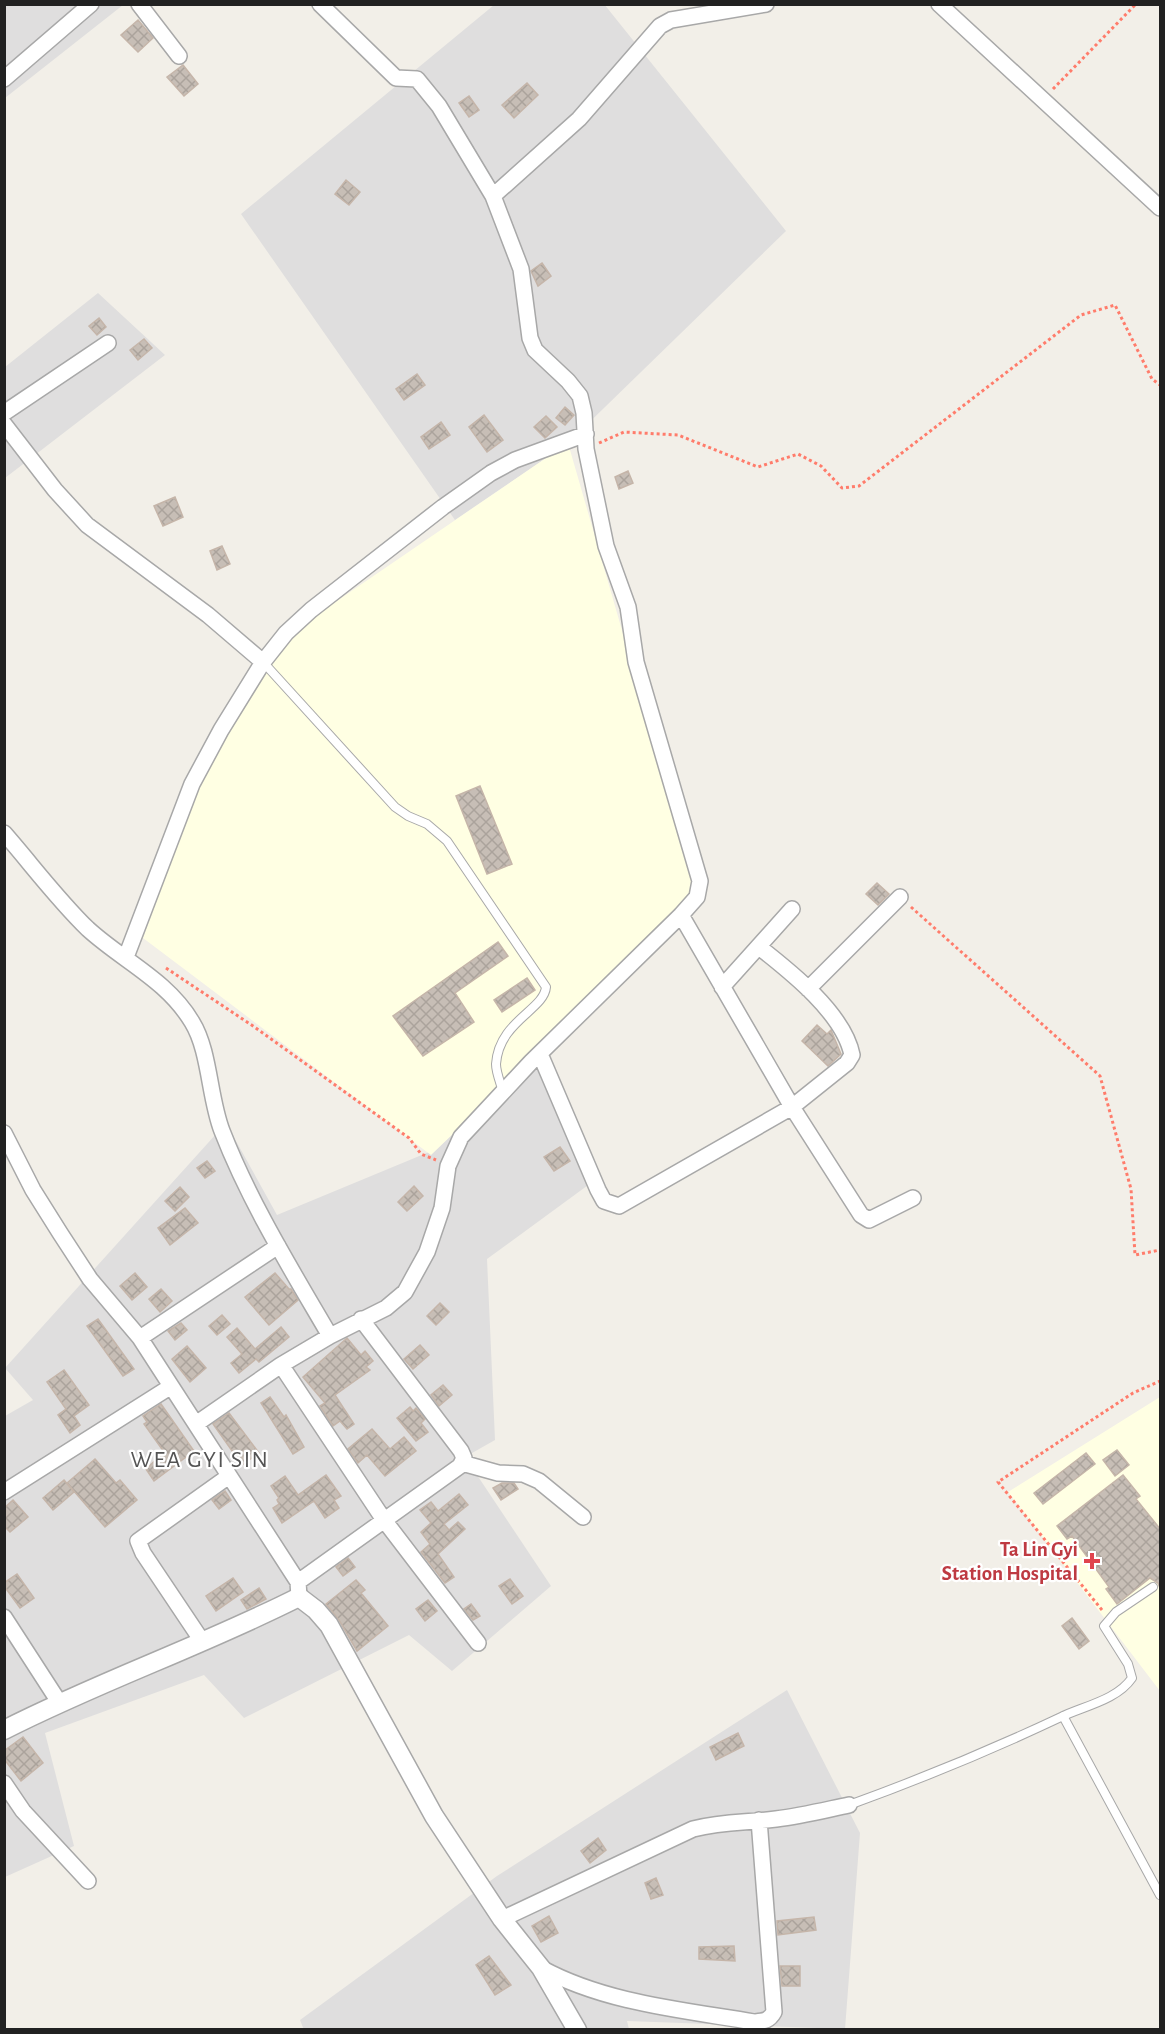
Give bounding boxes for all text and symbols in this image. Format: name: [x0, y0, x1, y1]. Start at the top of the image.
district label: WEA GYI SIN: [131, 1448, 269, 1472]
place label: Ta Lin Gyi Station Hospital: [942, 1539, 1078, 1584]
marker: Ta Lin Gyi Station Hospital: [1083, 1552, 1101, 1570]

